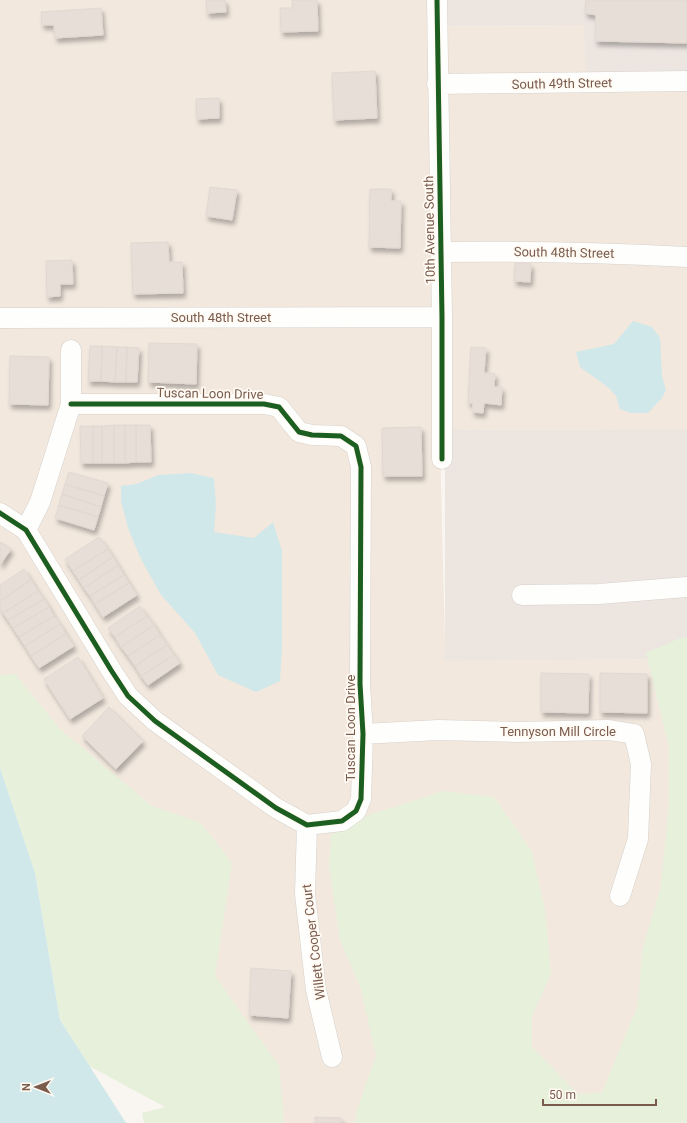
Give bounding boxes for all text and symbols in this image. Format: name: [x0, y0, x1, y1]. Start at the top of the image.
street label: South 49th Street: [512, 75, 612, 92]
street label: 10th Avenue South: [421, 176, 438, 284]
street label: South 48th Street: [514, 244, 614, 261]
street label: South 48th Street: [171, 310, 271, 325]
street label: Tuscan Loon Drive: [156, 385, 264, 402]
street label: Tuscan Loon Drive: [343, 675, 358, 781]
street label: Tennyson Mill Circle: [500, 724, 616, 739]
street label: Willett Cooper Court: [299, 883, 328, 1001]
north arrow: [16, 1067, 56, 1107]
scale bar: [543, 1081, 656, 1107]
text: N: [20, 1083, 33, 1091]
text: 50 m: [549, 1088, 576, 1102]

